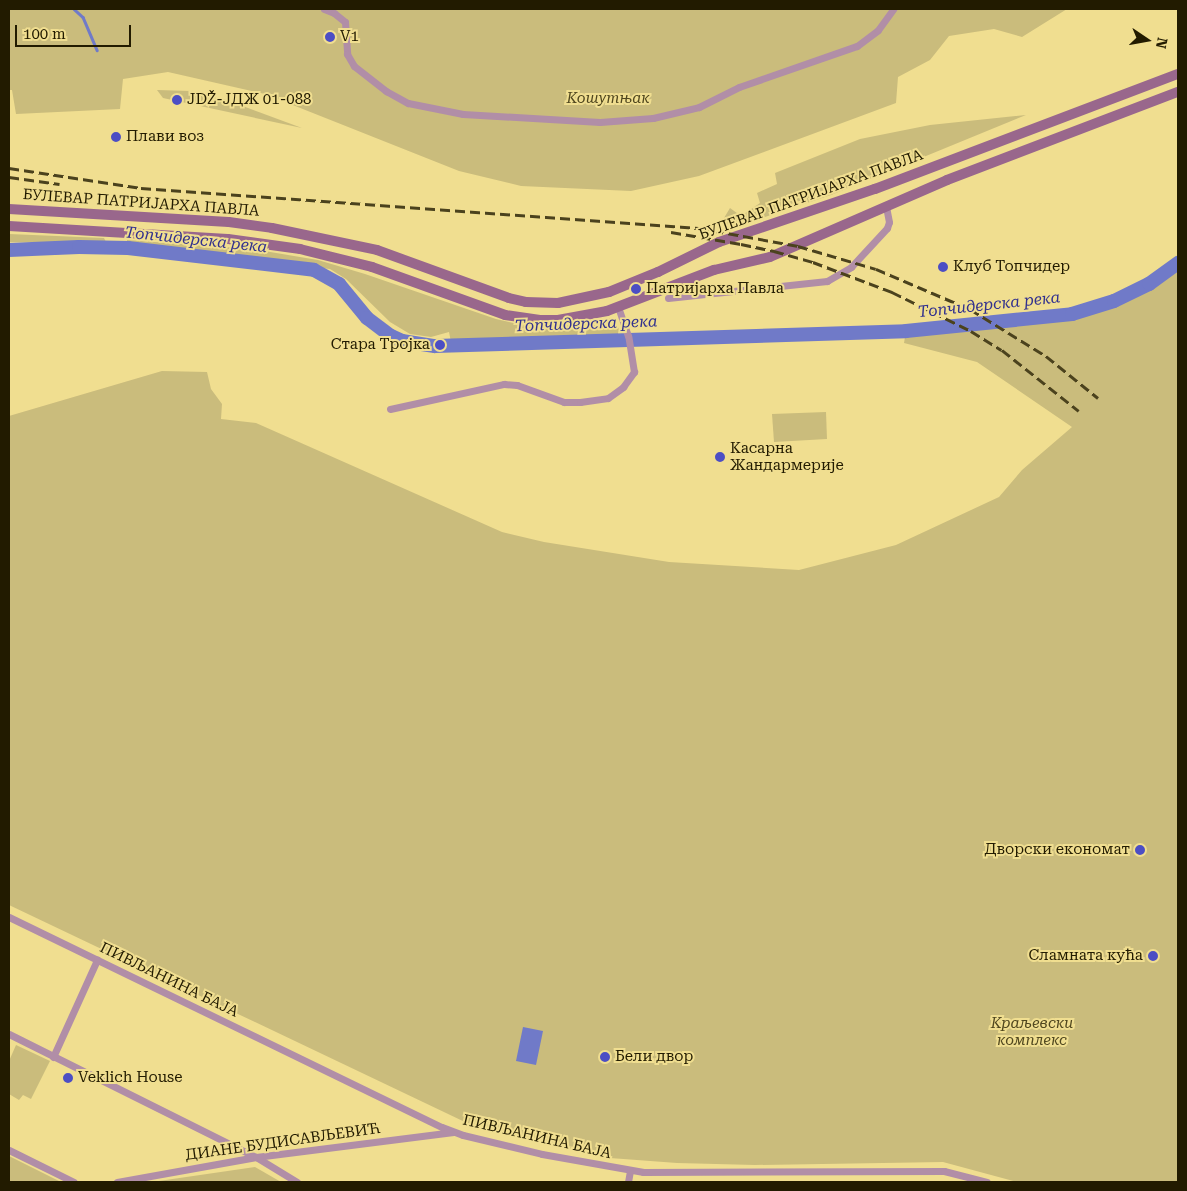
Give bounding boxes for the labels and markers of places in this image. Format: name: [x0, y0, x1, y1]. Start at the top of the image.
place label: V1: [340, 28, 359, 46]
marker: V1: [324, 31, 336, 43]
place label: JDŽ-JДЖ 01-088: [187, 91, 311, 109]
marker: JDŽ-JДЖ 01-088: [171, 94, 183, 106]
place label: Плави воз: [126, 128, 204, 146]
marker: Плави воз: [110, 131, 122, 143]
place label: Клуб Топчидер: [953, 258, 1070, 276]
marker: Клуб Топчидер: [937, 261, 949, 273]
place label: Патријарха Павла: [646, 280, 784, 298]
marker: Патријарха Павла: [630, 283, 642, 295]
place label: Стара Тројка: [331, 336, 430, 354]
marker: Стара Тројка: [434, 339, 446, 351]
place label: Касарна Жандармерије: [730, 439, 844, 474]
marker: Касарна Жандармерије: [714, 451, 726, 463]
place label: Дворски економат: [985, 841, 1130, 859]
marker: Дворски економат: [1134, 844, 1146, 856]
place label: Сламната кућа: [1028, 947, 1143, 965]
marker: Сламната кућа: [1147, 950, 1159, 962]
place label: Бели двор: [615, 1048, 693, 1066]
marker: Бели двор: [599, 1051, 611, 1063]
place label: Veklich House: [78, 1069, 182, 1087]
marker: Veklich House: [62, 1072, 74, 1084]

